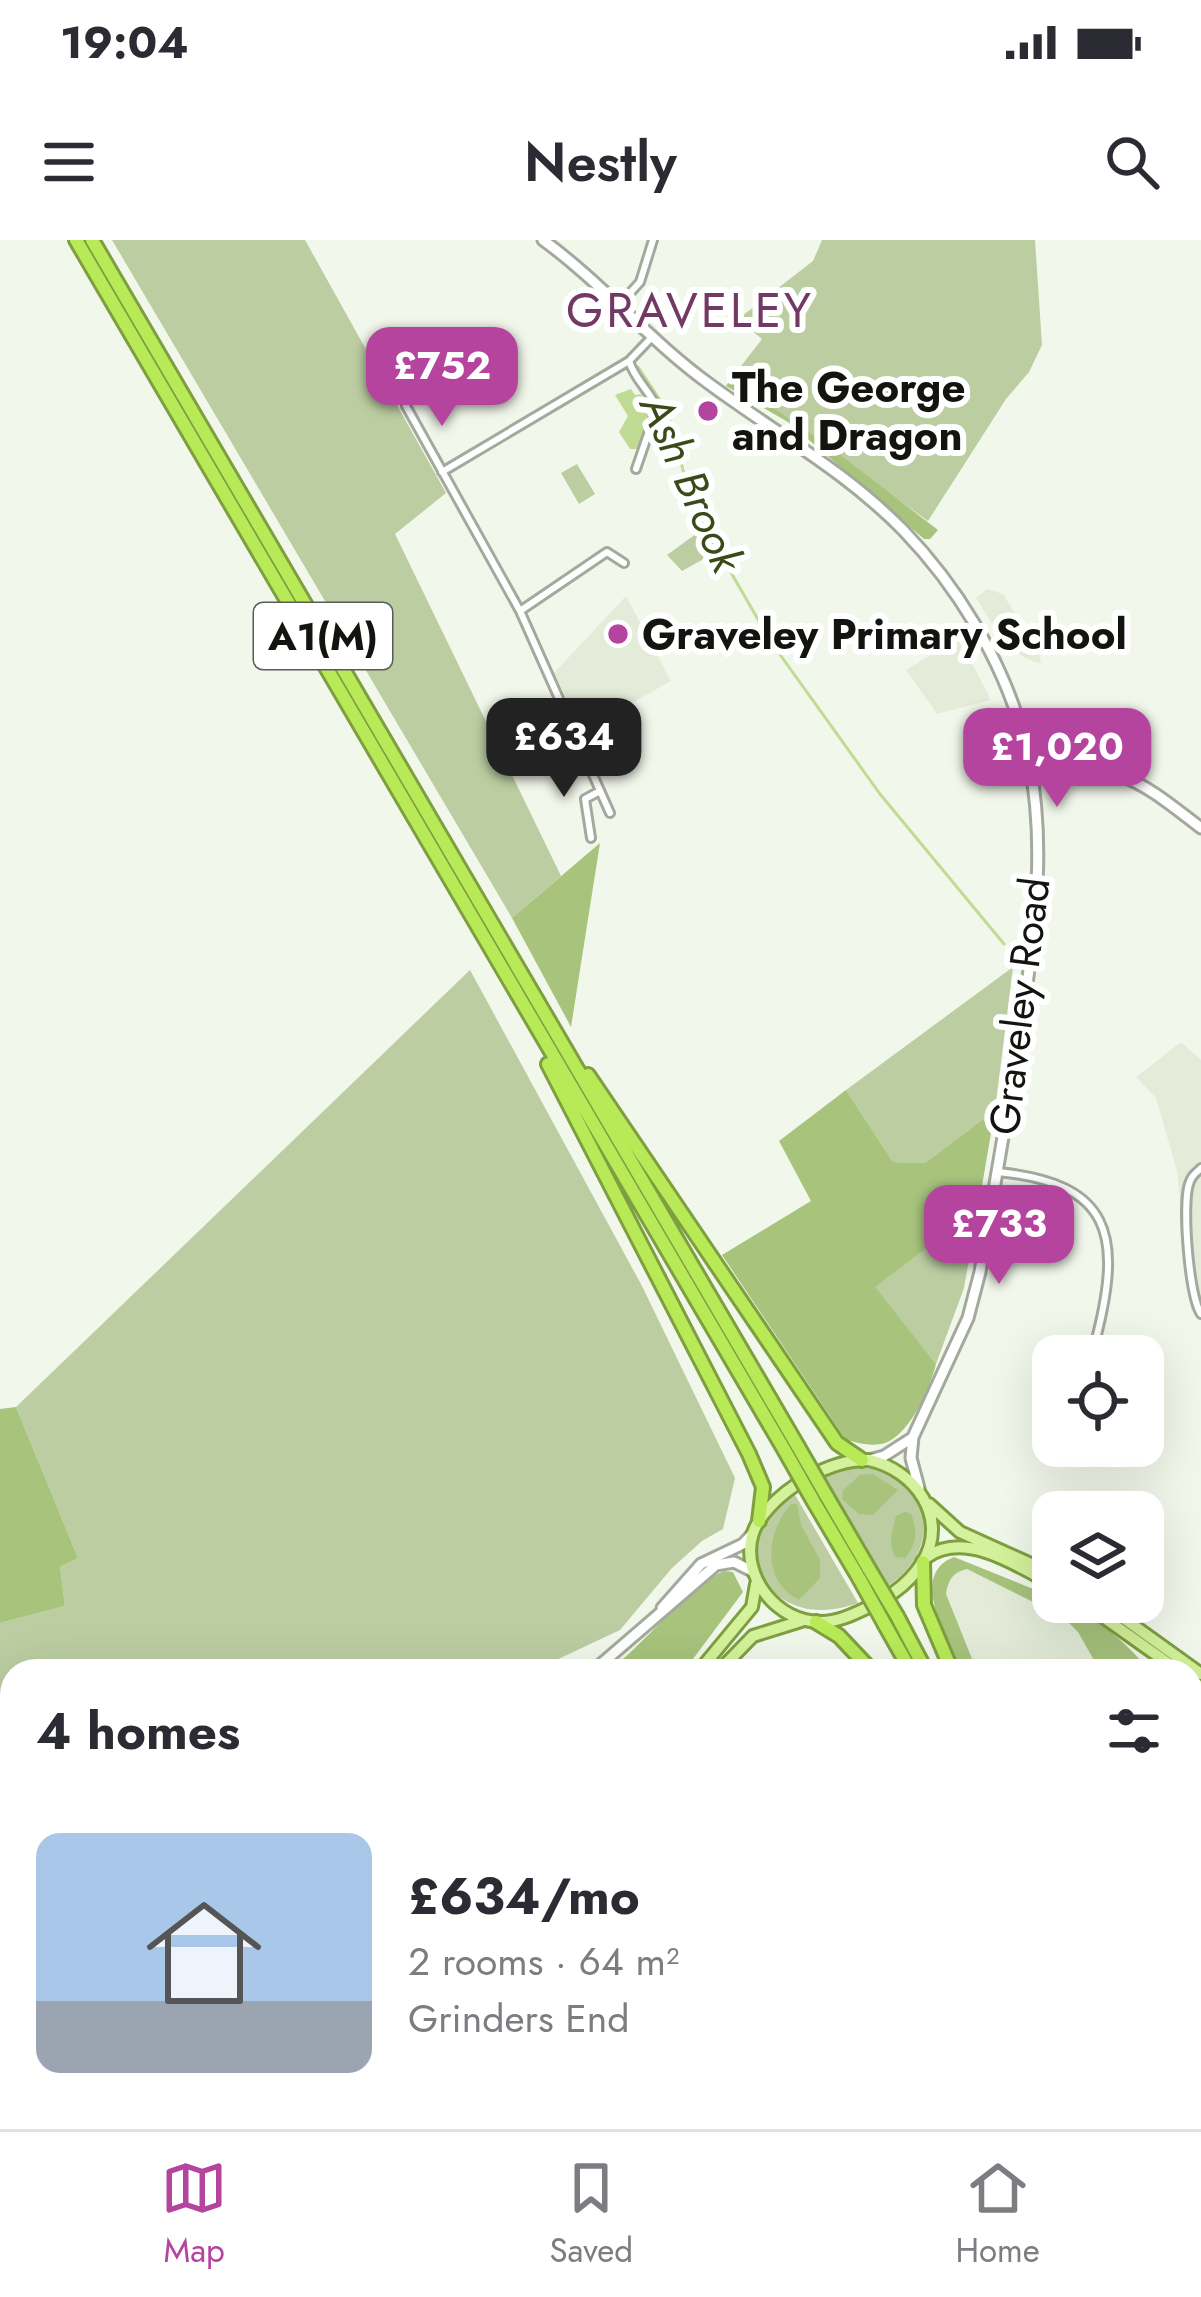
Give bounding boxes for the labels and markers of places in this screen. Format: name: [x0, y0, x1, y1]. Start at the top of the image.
pin: £752: [371, 327, 513, 429]
place label: The George and Dragon: [732, 357, 965, 466]
marker: The George and Dragon: [695, 398, 721, 424]
place label: Graveley Primary School: [642, 604, 1127, 665]
marker: Graveley Primary School: [605, 621, 631, 647]
pin: £634: [493, 698, 635, 800]
pin: £1,020: [959, 708, 1155, 810]
pin: £733: [928, 1185, 1070, 1287]

